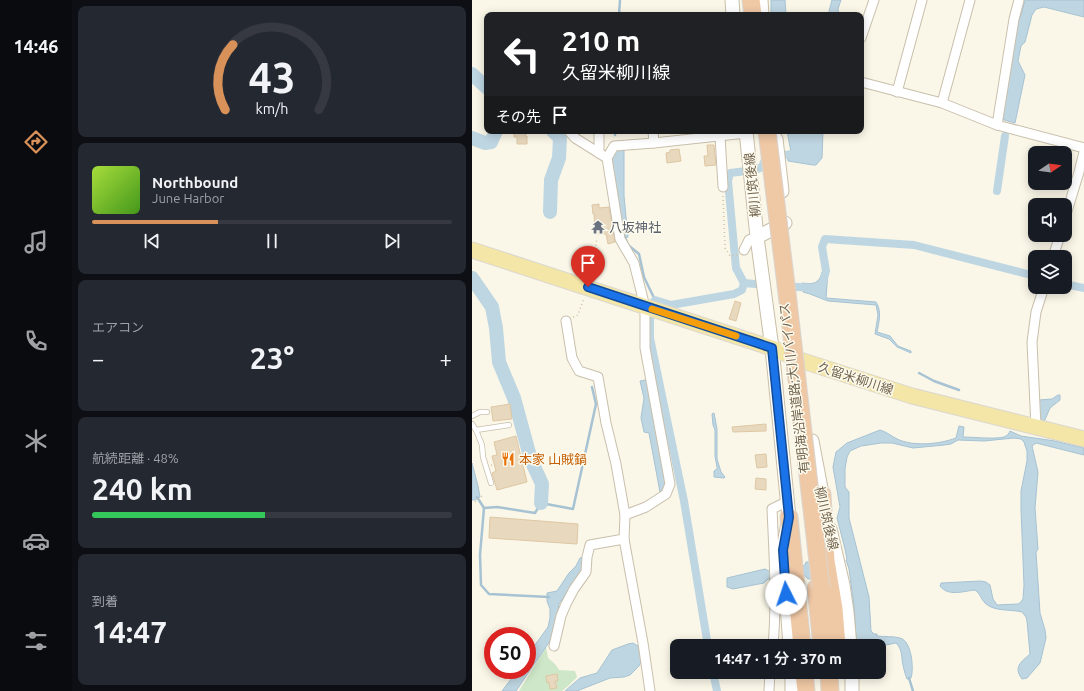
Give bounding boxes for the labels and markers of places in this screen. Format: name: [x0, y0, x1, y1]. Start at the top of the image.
temple icon: 八坂神社: [590, 219, 606, 235]
place label: 八坂神社: [609, 220, 661, 234]
pin: [571, 246, 605, 287]
restaurant icon: 本家 山賊鍋: [500, 451, 516, 467]
place label: 本家 山賊鍋: [519, 452, 587, 466]

